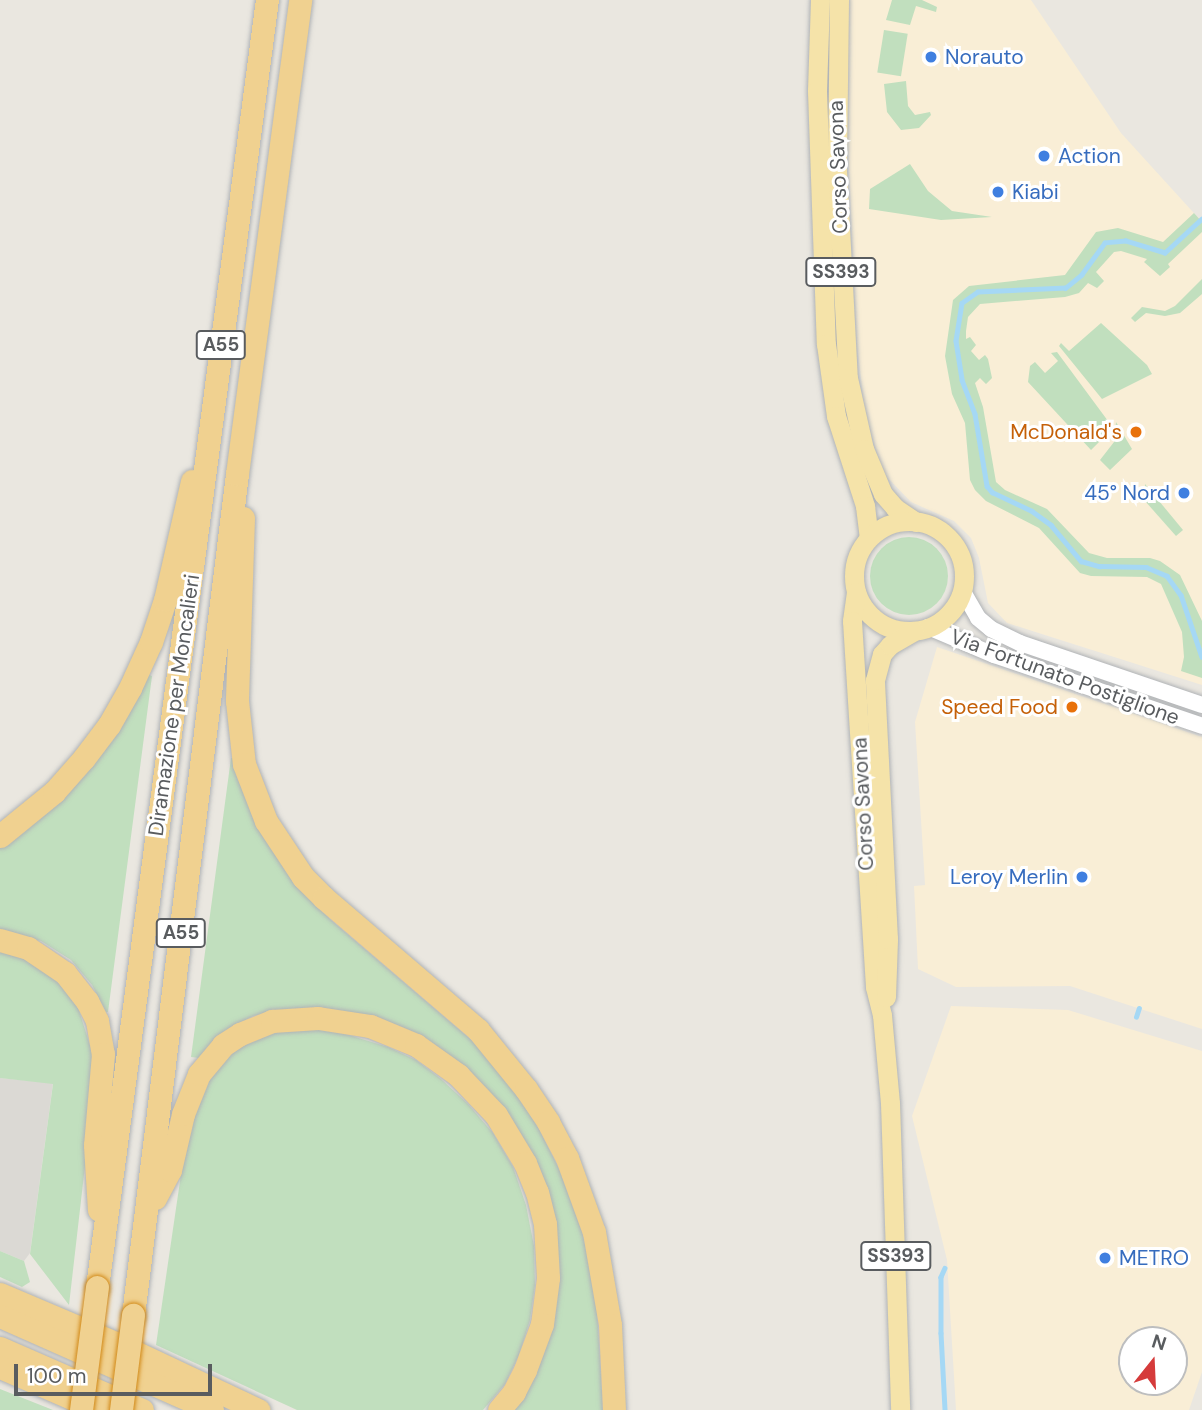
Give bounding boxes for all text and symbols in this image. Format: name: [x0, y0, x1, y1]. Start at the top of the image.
place label: Norauto: [945, 44, 1024, 70]
marker: Norauto: [923, 49, 939, 65]
street label: Corso Savona: [823, 100, 853, 234]
place label: Action: [1058, 143, 1121, 169]
marker: Action: [1036, 148, 1052, 164]
place label: Kiabi: [1012, 179, 1059, 205]
marker: Kiabi: [990, 184, 1006, 200]
road number: SS393: [804, 256, 878, 288]
road number: A55: [195, 330, 247, 360]
place label: McDonald's: [1010, 419, 1122, 445]
marker: McDonald's: [1128, 424, 1144, 440]
place label: 45° Nord: [1084, 480, 1170, 506]
marker: 45° Nord: [1176, 485, 1192, 501]
street label: Diramazione per Moncalieri: [143, 573, 205, 837]
street label: Via Fortunato Postiglione: [947, 624, 1183, 730]
place label: Speed Food: [941, 694, 1058, 720]
marker: Speed Food: [1064, 699, 1080, 715]
street label: Corso Savona: [847, 737, 879, 871]
place label: Leroy Merlin: [950, 864, 1068, 890]
marker: Leroy Merlin: [1074, 869, 1090, 885]
road number: A55: [155, 917, 207, 948]
road number: SS393: [859, 1240, 933, 1272]
place label: METRO: [1119, 1245, 1189, 1271]
marker: METRO: [1097, 1250, 1113, 1266]
north arrow: [1118, 1326, 1188, 1396]
text: N: [1149, 1328, 1169, 1356]
scale bar: [18, 1350, 215, 1394]
text: 100 m: [27, 1362, 87, 1390]

